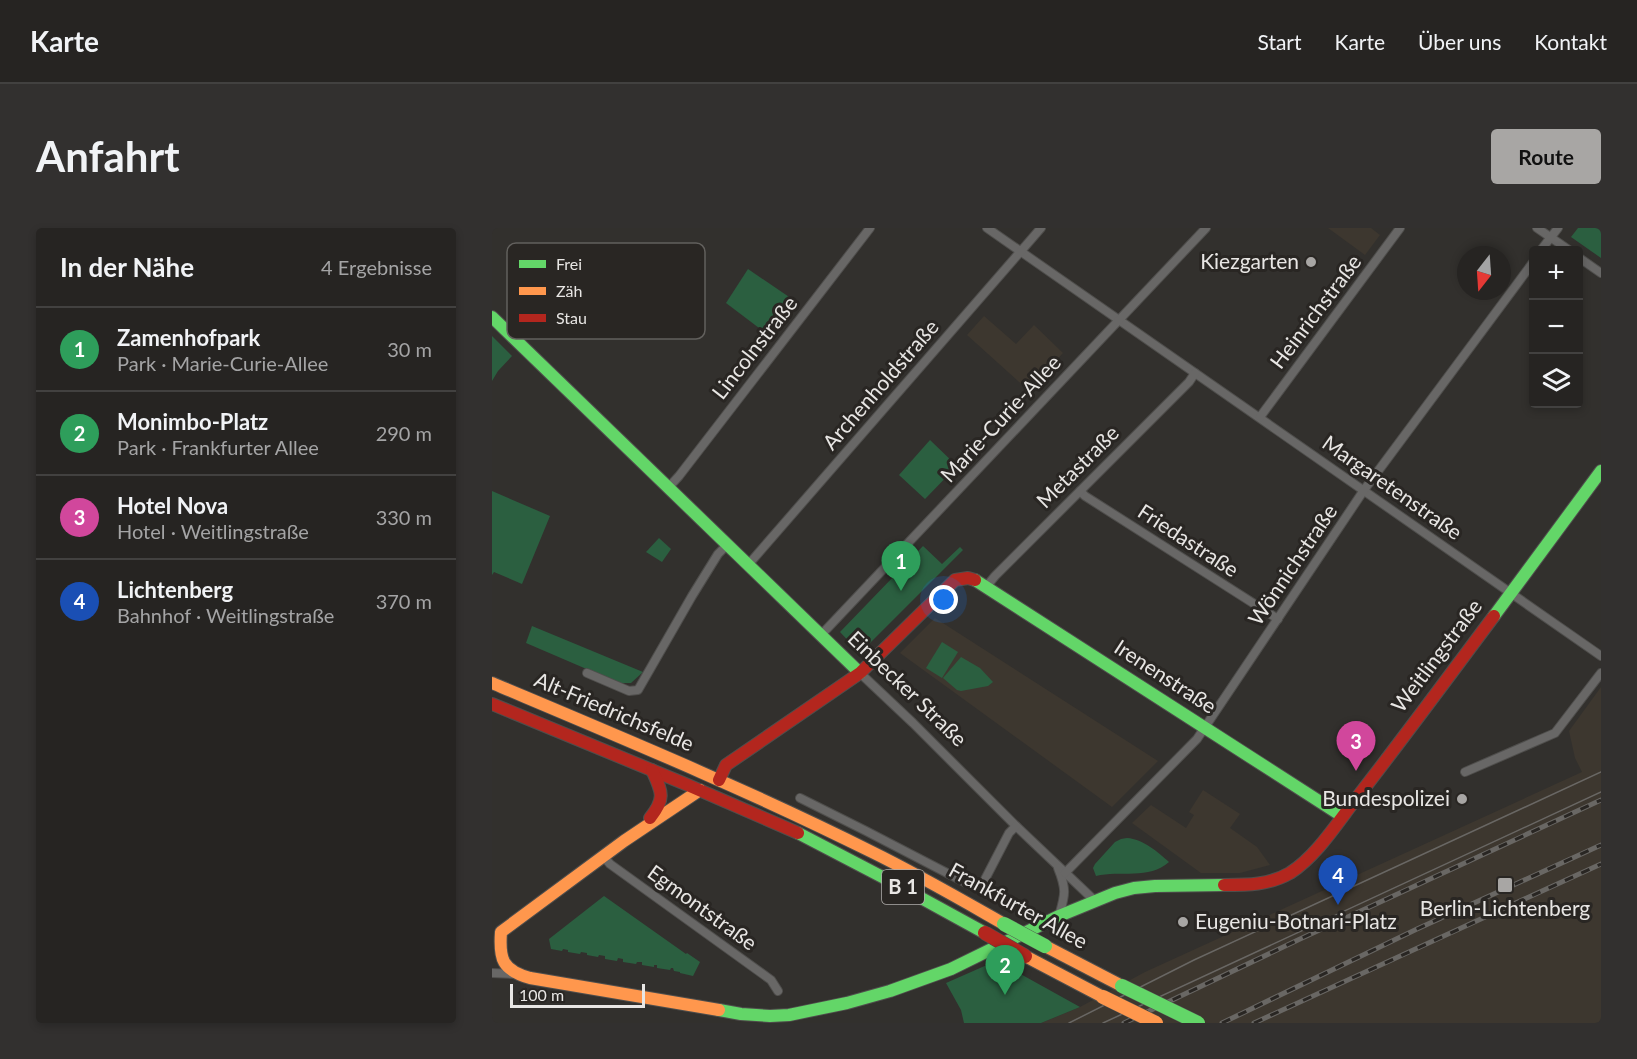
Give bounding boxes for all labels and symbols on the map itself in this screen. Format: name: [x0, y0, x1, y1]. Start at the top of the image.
legend: [507, 243, 705, 339]
north arrow: [1457, 246, 1511, 300]
place label: Kiezgarten: [1200, 248, 1299, 273]
street label: Heinrichstraße: [1264, 249, 1366, 373]
text: Frei: [556, 254, 582, 273]
marker: Kiezgarten: [1304, 255, 1318, 269]
text: Zäh: [556, 281, 582, 300]
street label: Lincolnstraße: [706, 291, 802, 404]
text: Stau: [556, 308, 587, 327]
street label: Archenholdstraße: [817, 314, 943, 454]
street label: Marie-Curie-Allee: [935, 349, 1065, 487]
street label: Metastraße: [1031, 420, 1123, 512]
street label: Margaretenstraße: [1318, 429, 1467, 544]
street label: Friedastraße: [1134, 498, 1244, 581]
street label: Wönnichstraße: [1242, 499, 1341, 629]
pin: 1: [882, 542, 920, 591]
your location: [929, 585, 958, 614]
street label: Weitlingstraße: [1385, 594, 1486, 716]
street label: Einbecker Straße: [844, 625, 973, 751]
street label: Irenenstraße: [1110, 634, 1221, 718]
street label: Alt-Friedrichsfelde: [531, 666, 698, 755]
pin: 3: [1336, 722, 1376, 771]
place label: Bundespolizei: [1322, 785, 1450, 810]
marker: Bundespolizei: [1455, 792, 1469, 806]
street label: Frankfurter Allee: [945, 856, 1092, 953]
pin: 4: [1318, 856, 1358, 905]
street label: Egmontstraße: [643, 859, 762, 955]
road number: B 1: [882, 870, 924, 904]
marker: Berlin-Lichtenberg: [1496, 876, 1514, 894]
place label: Berlin-Lichtenberg: [1420, 895, 1590, 920]
place label: Eugeniu-Botnari-Platz: [1195, 908, 1397, 933]
marker: Eugeniu-Botnari-Platz: [1176, 915, 1190, 929]
pin: 2: [986, 946, 1024, 995]
scale bar: [510, 981, 645, 1008]

